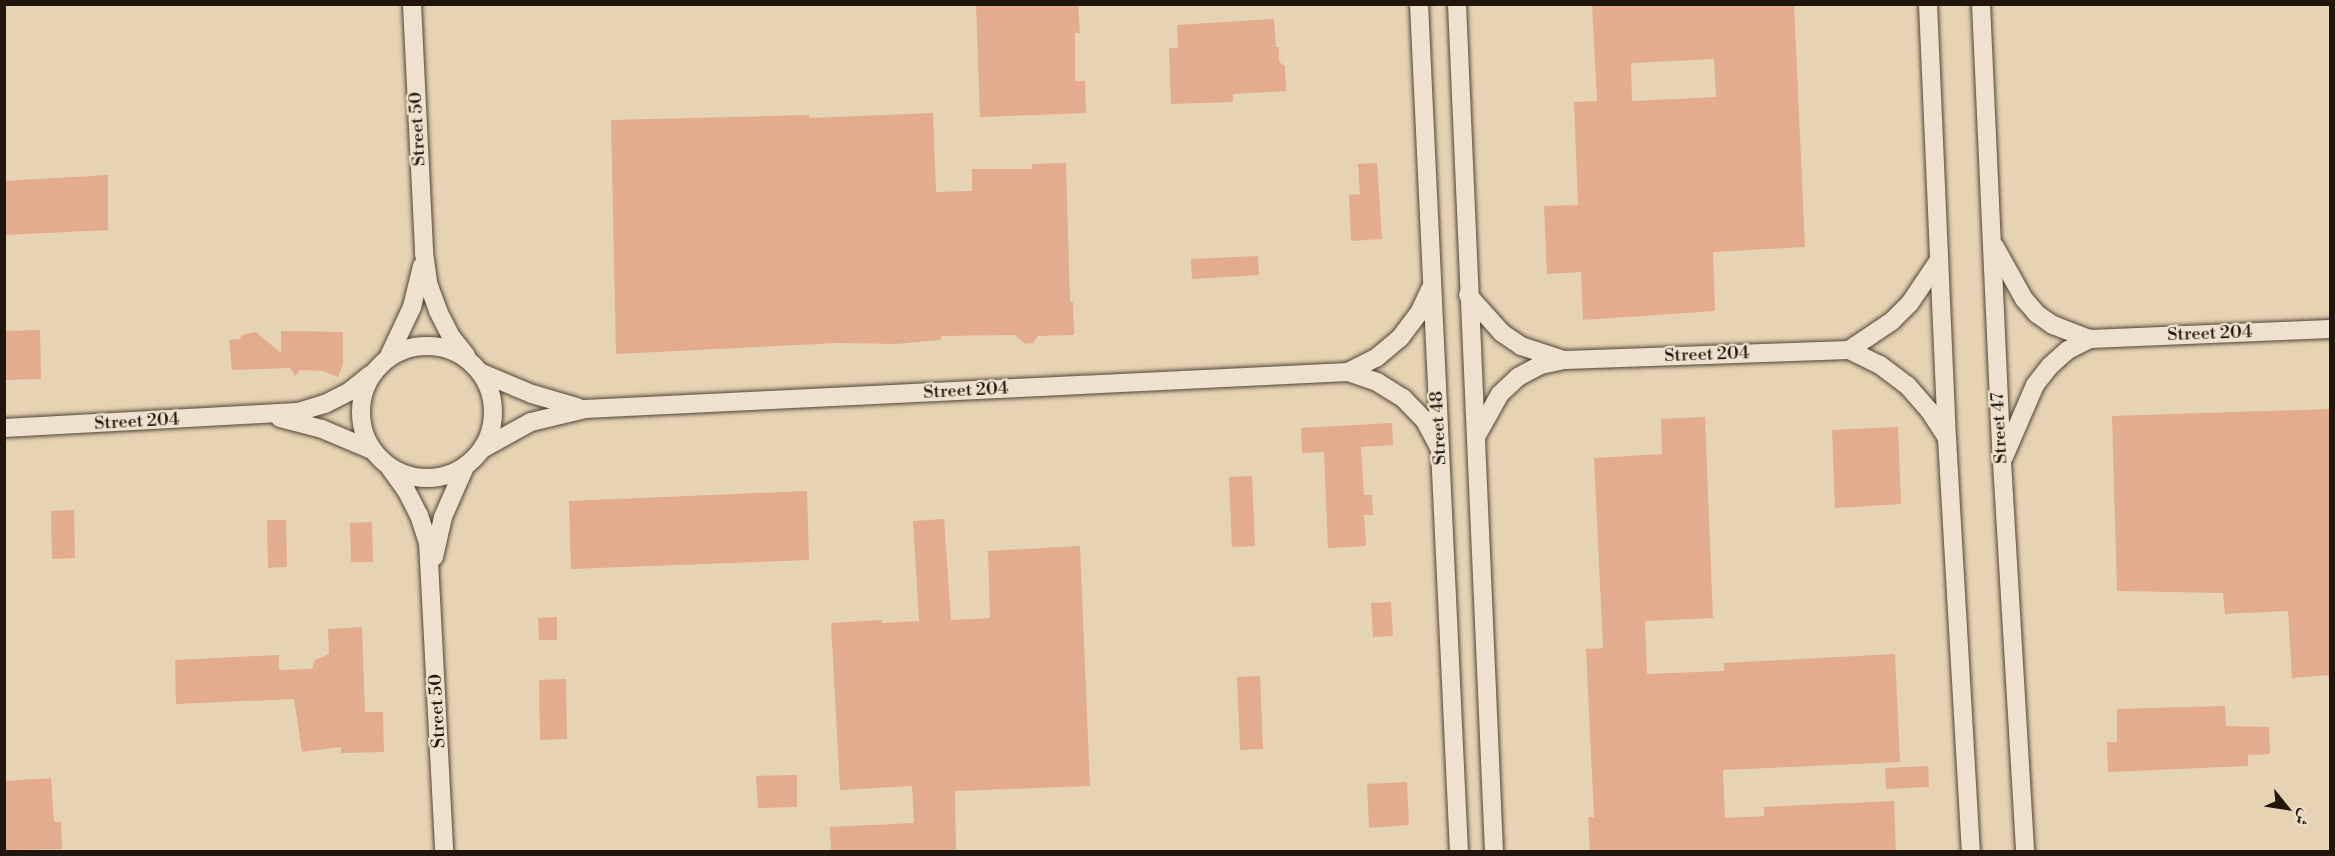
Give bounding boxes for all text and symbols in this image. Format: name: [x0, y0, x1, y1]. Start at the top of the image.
street label: Street 50: [405, 91, 431, 167]
street label: Street 204: [2167, 322, 2253, 346]
street label: Street 204: [1664, 343, 1750, 367]
street label: Street 204: [923, 378, 1009, 404]
street label: Street 48: [1426, 390, 1452, 466]
street label: Street 47: [1987, 392, 2013, 464]
street label: Street 204: [94, 409, 180, 435]
street label: Street 50: [425, 673, 451, 749]
north arrow: [2257, 778, 2317, 838]
text: ش: [2290, 805, 2315, 829]

